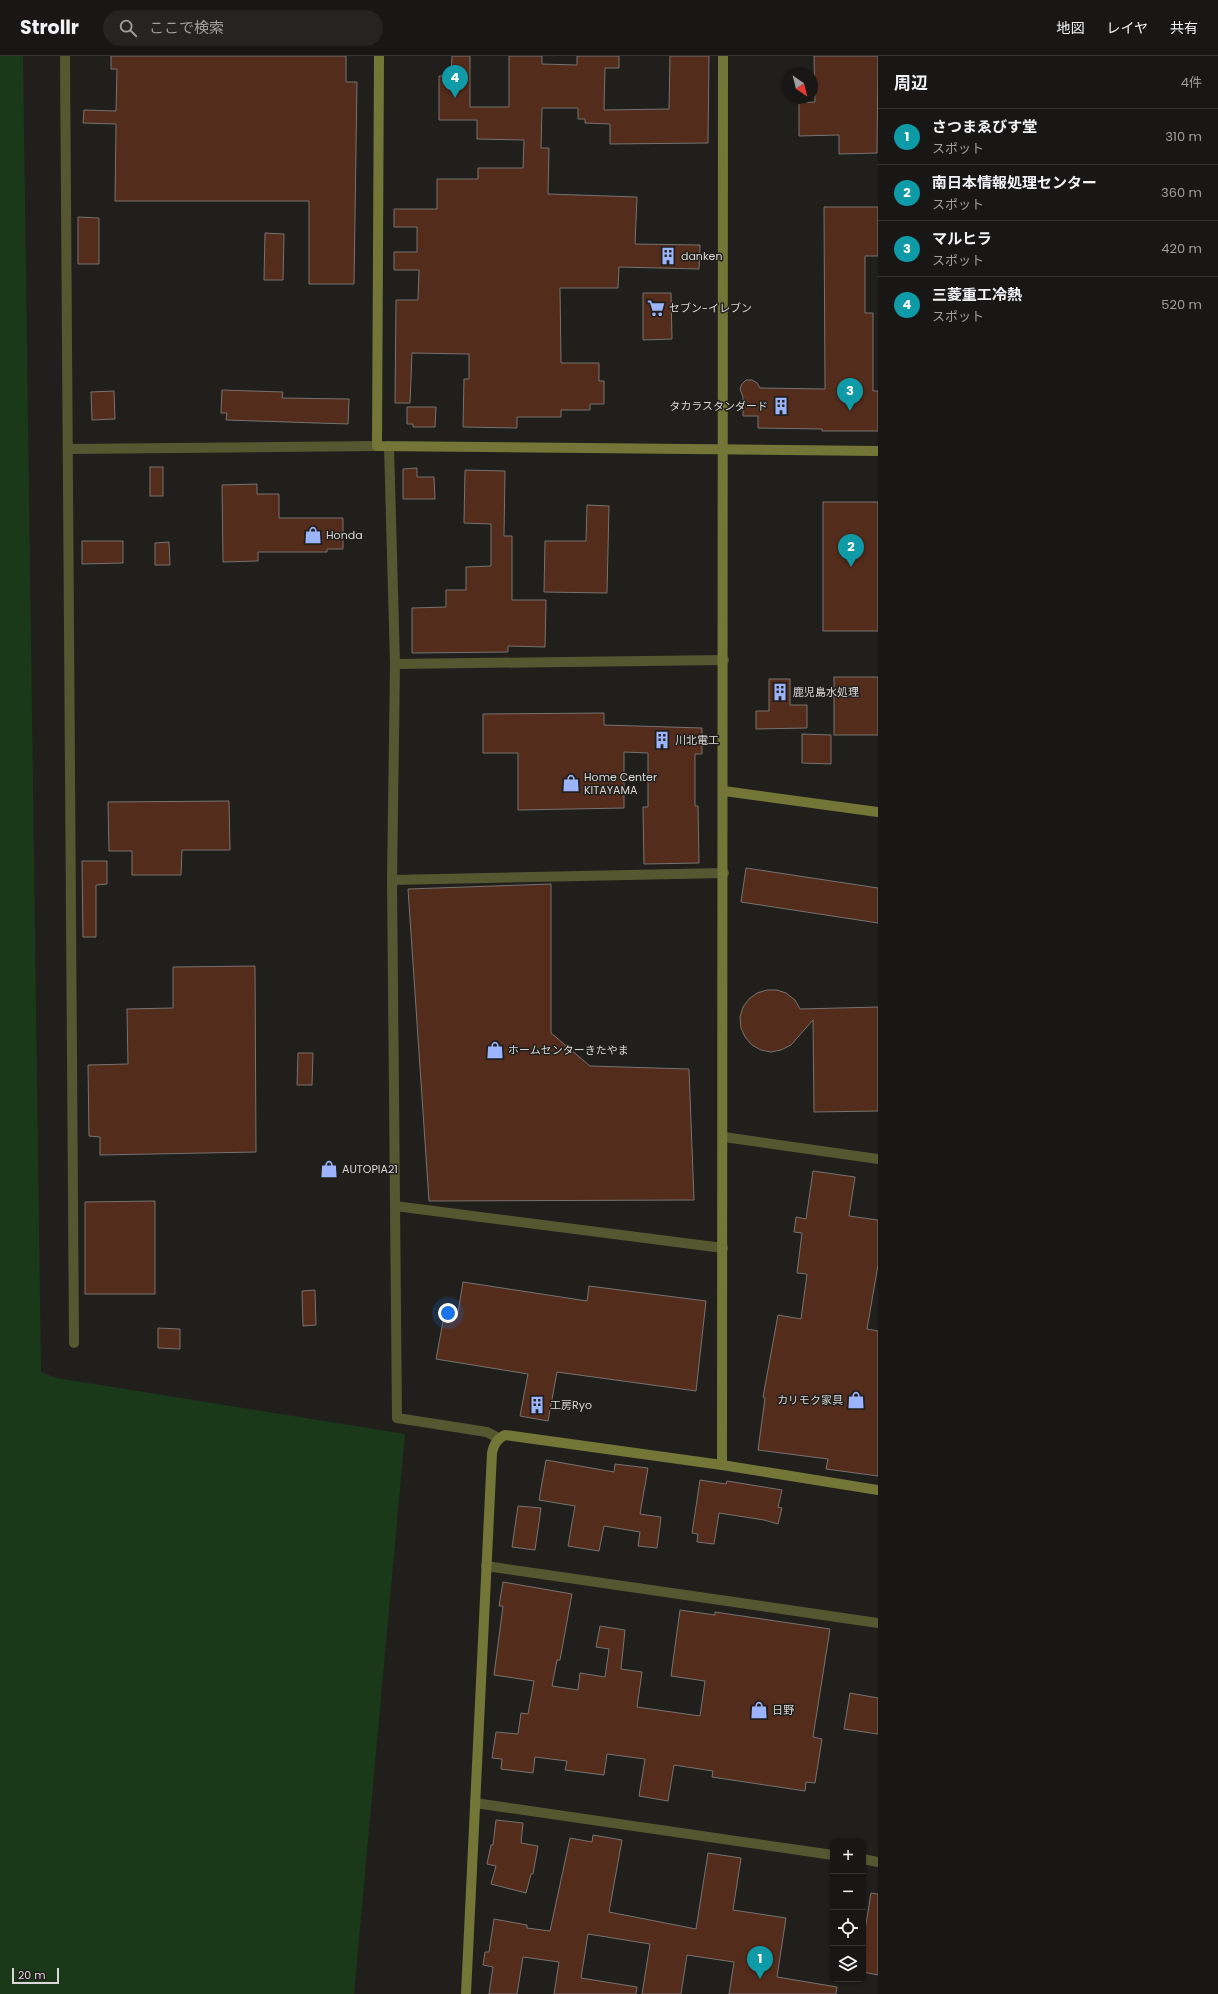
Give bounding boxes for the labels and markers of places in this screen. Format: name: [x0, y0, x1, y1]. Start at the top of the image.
pin: 4: [442, 65, 468, 98]
building icon: danken: [658, 246, 678, 266]
place label: danken: [681, 248, 722, 264]
supermarket icon: セブン-イレブン: [646, 298, 666, 318]
place label: セブン-イレブン: [669, 300, 752, 316]
pin: 3: [837, 378, 863, 411]
building icon: タカラスタンダード: [771, 396, 791, 416]
place label: タカラスタンダード: [669, 398, 768, 414]
shop icon: Honda: [303, 525, 323, 545]
place label: Honda: [326, 527, 363, 543]
pin: 2: [838, 534, 864, 567]
building icon: 鹿児島水処理: [770, 682, 790, 702]
place label: 鹿児島水処理: [793, 684, 859, 700]
building icon: 川北電工: [652, 730, 672, 750]
place label: 川北電工: [675, 732, 719, 748]
place label: Home Center KITAYAMA: [584, 769, 657, 798]
shop icon: Home Center KITAYAMA: [561, 773, 581, 793]
shop icon: ホームセンターきたやま: [485, 1040, 505, 1060]
place label: ホームセンターきたやま: [508, 1042, 629, 1058]
shop icon: AUTOPIA21: [319, 1159, 339, 1179]
place label: AUTOPIA21: [342, 1161, 398, 1177]
shop icon: カリモク家具: [846, 1390, 866, 1410]
place label: カリモク家具: [777, 1392, 843, 1408]
building icon: 工房Ryo: [527, 1395, 547, 1415]
place label: 工房Ryo: [550, 1397, 592, 1413]
shop icon: 日野: [749, 1700, 769, 1720]
place label: 日野: [772, 1702, 794, 1718]
pin: 1: [747, 1946, 773, 1979]

